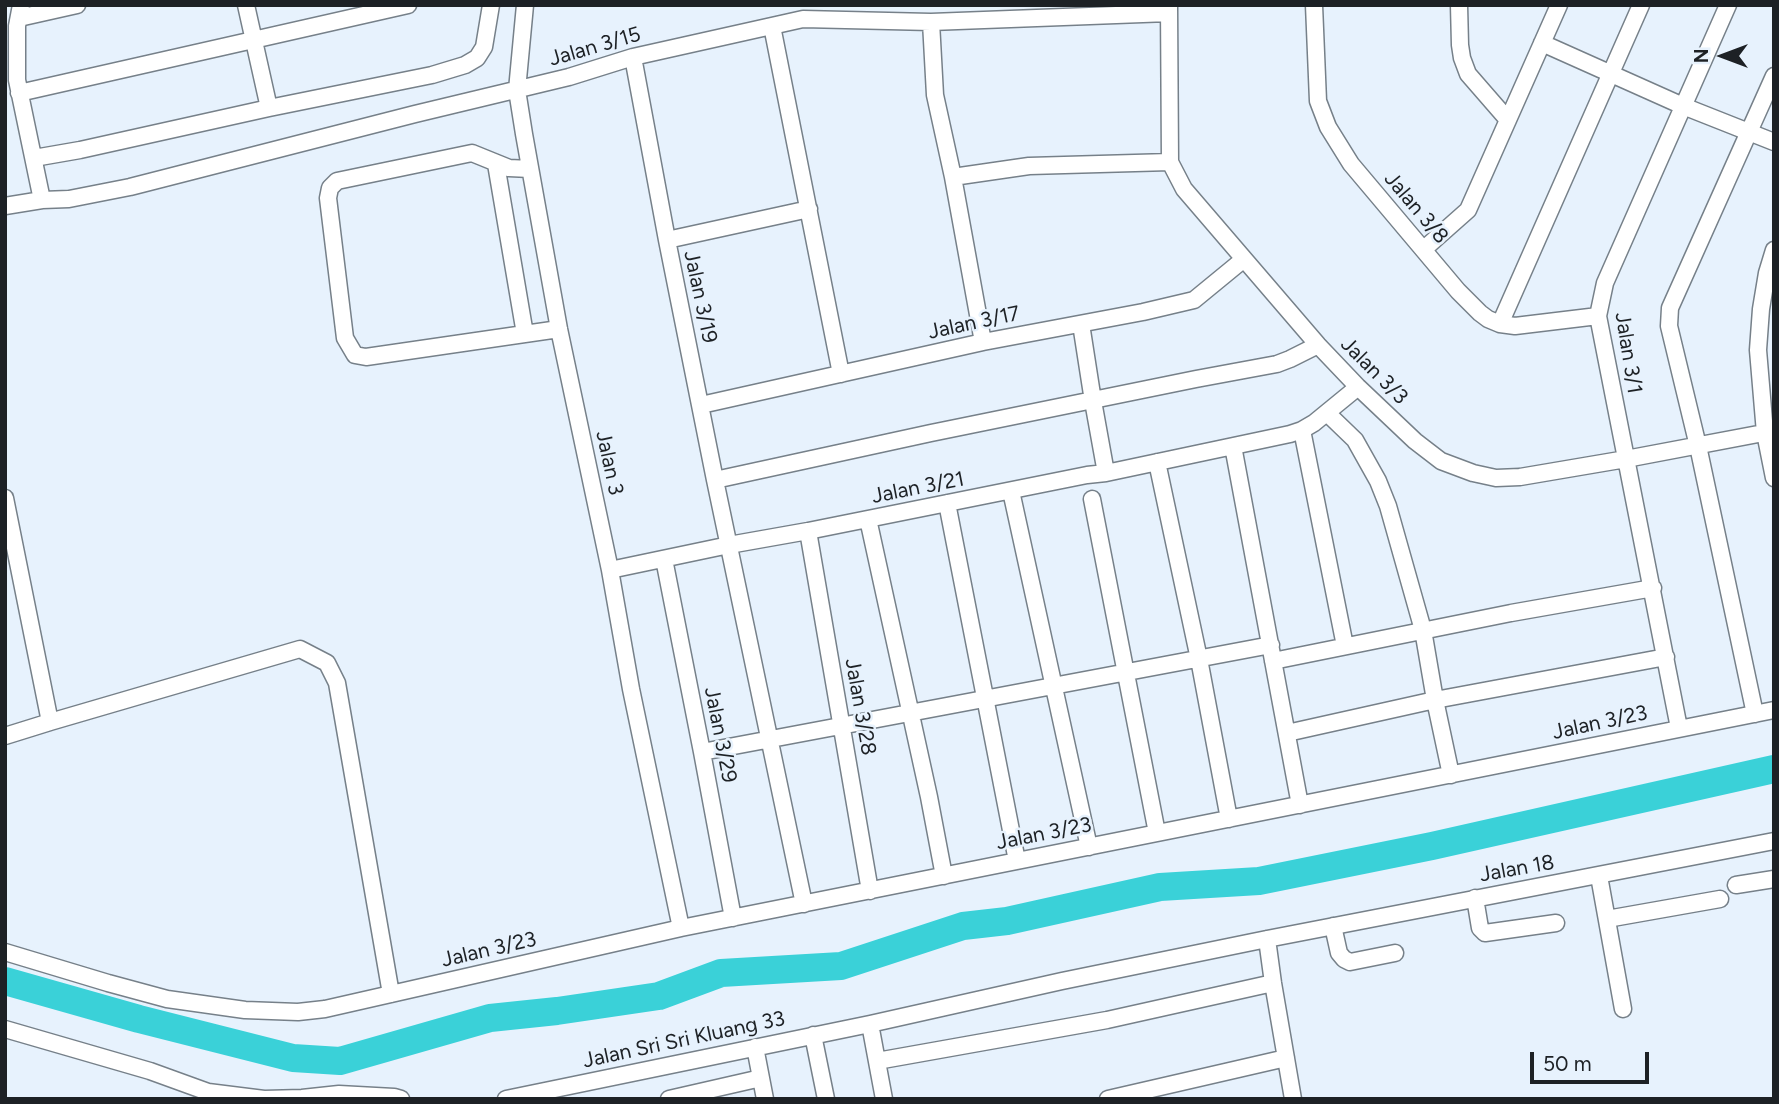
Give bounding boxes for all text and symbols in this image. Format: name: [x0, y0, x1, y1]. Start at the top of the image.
north arrow: [1688, 21, 1758, 91]
street label: Jalan 3/15: [546, 22, 644, 72]
text: N: [1690, 49, 1713, 63]
street label: Jalan 3/8: [1379, 167, 1453, 249]
street label: Jalan 3/19: [678, 248, 722, 346]
street label: Jalan 3/17: [926, 301, 1022, 345]
street label: Jalan 3/1: [1609, 311, 1647, 395]
street label: Jalan 3/3: [1335, 332, 1413, 410]
street label: Jalan 3: [590, 429, 628, 497]
street label: Jalan 3/21: [870, 467, 966, 509]
street label: Jalan 3/28: [839, 657, 881, 757]
street label: Jalan 3/29: [698, 685, 742, 785]
street label: Jalan 3/23: [1550, 701, 1650, 745]
street label: Jalan 3/23: [994, 812, 1094, 856]
street label: Jalan 18: [1478, 850, 1556, 888]
street label: Jalan 3/23: [439, 927, 539, 973]
street label: Jalan Sri Sri Kluang 33: [581, 1006, 787, 1074]
scale bar: [1534, 1038, 1653, 1082]
text: 50 m: [1543, 1051, 1592, 1076]

